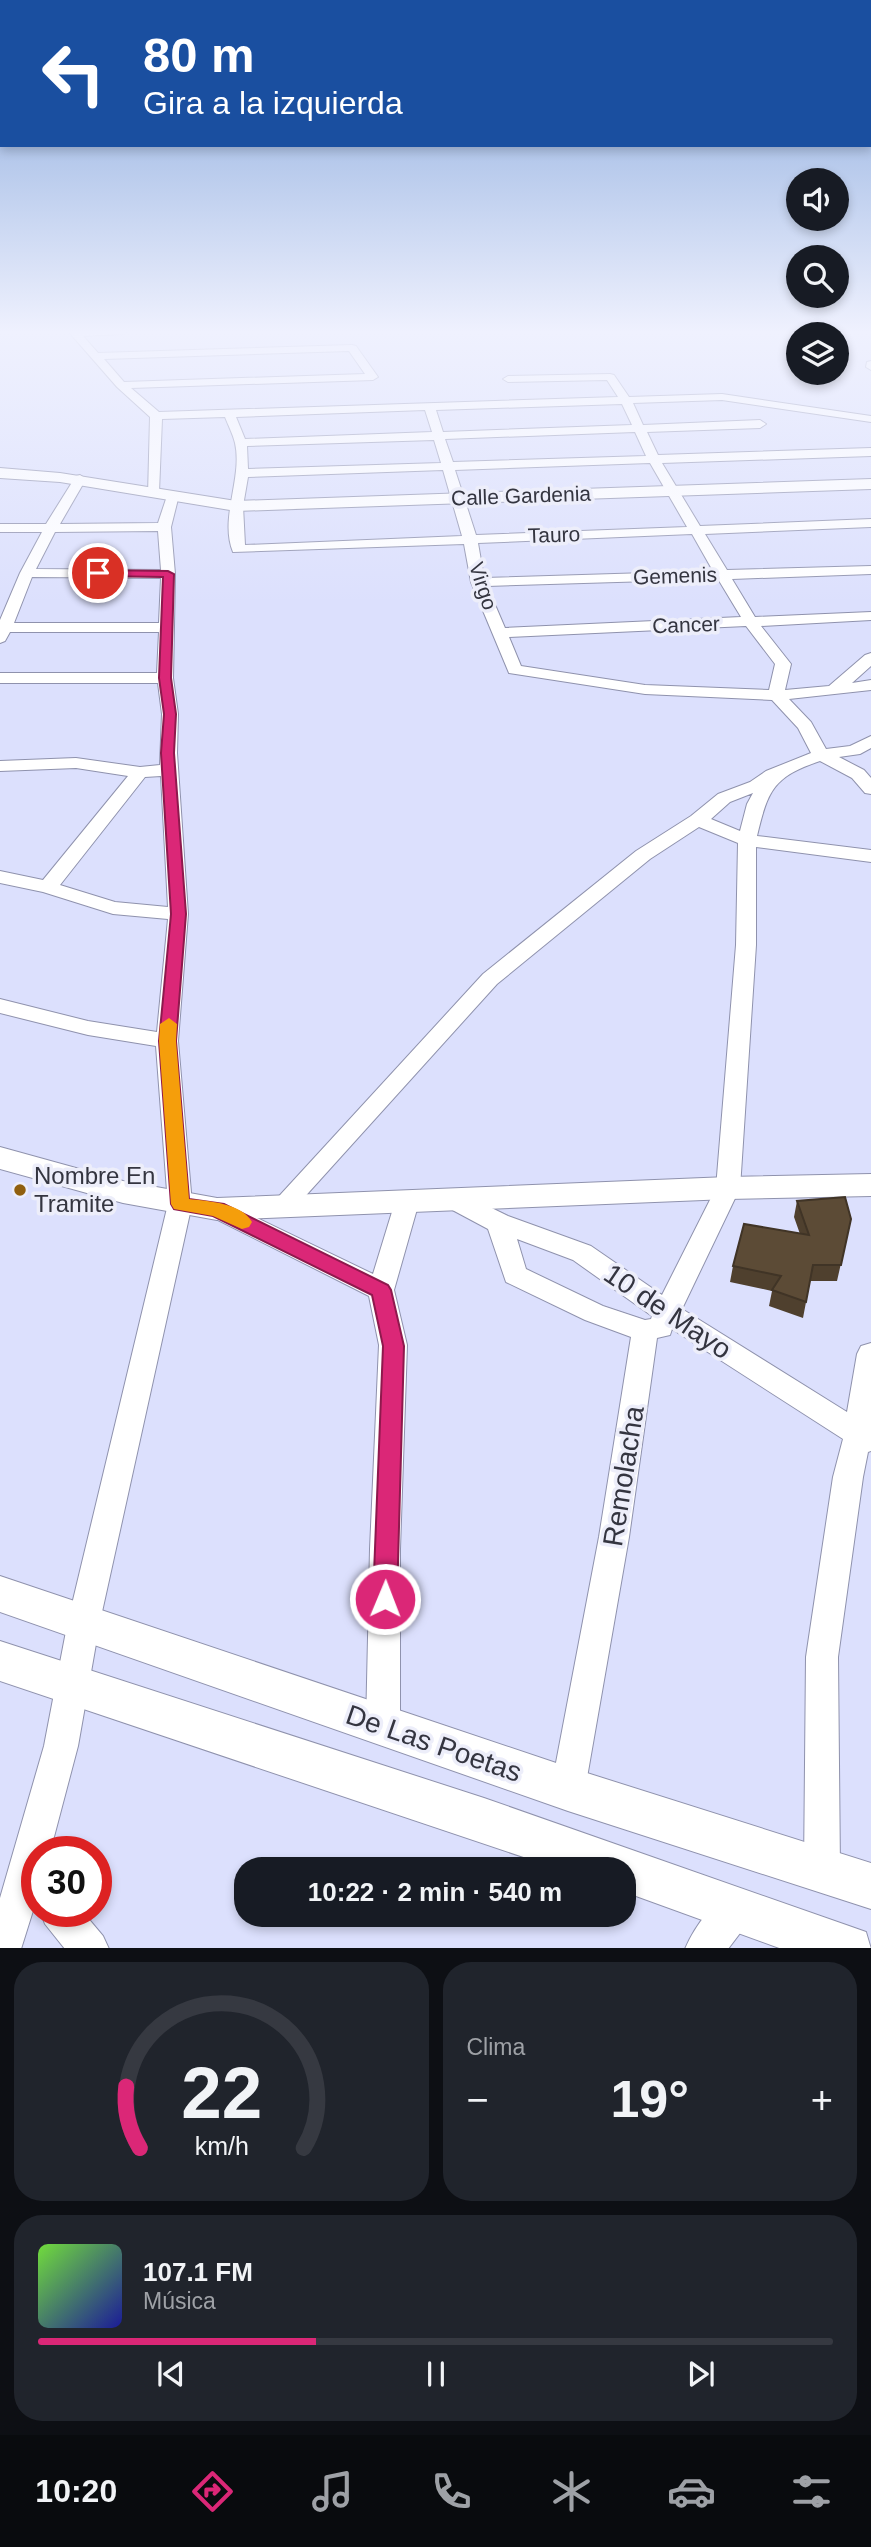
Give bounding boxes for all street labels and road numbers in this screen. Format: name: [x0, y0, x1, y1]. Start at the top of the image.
street label: Calle Gardenia: [451, 482, 592, 509]
street label: Tauro: [527, 522, 581, 547]
street label: Virgo: [465, 559, 502, 613]
street label: Gemenis: [633, 563, 717, 588]
street label: Cancer: [652, 612, 720, 637]
street label: 10 de Mayo: [598, 1258, 737, 1365]
street label: Remolacha: [597, 1403, 650, 1548]
street label: De Las Poetas: [342, 1699, 526, 1788]

